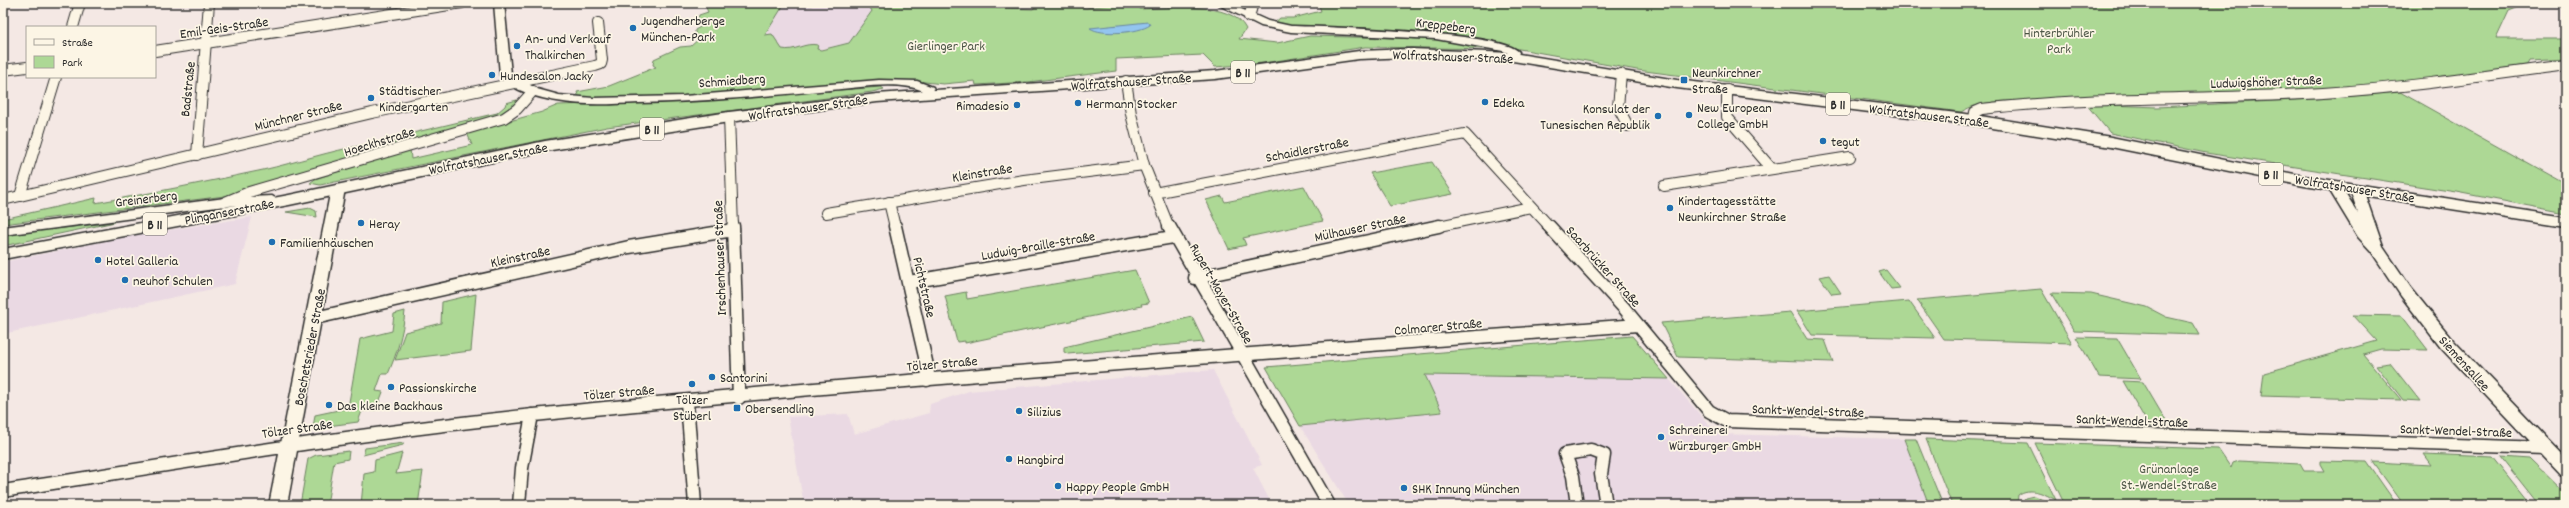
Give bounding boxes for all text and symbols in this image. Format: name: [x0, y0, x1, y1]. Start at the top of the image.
place label: Jugendherberge München-Park: [641, 12, 725, 48]
street label: Emil-Geis-Straße: [179, 13, 270, 45]
street label: Kreppeberg: [1415, 13, 1477, 41]
marker: Jugendherberge München-Park: [628, 23, 638, 33]
park label: Hinterbrühler Park: [2023, 24, 2095, 60]
legend: [26, 26, 156, 78]
place label: An- und Verkauf Thalkirchen: [525, 30, 612, 66]
text: Straße: [62, 35, 93, 52]
park label: Gierlinger Park: [907, 37, 985, 57]
marker: An- und Verkauf Thalkirchen: [512, 41, 522, 51]
street label: Wolfratshauser Straße: [1392, 46, 1514, 70]
text: Park: [62, 55, 83, 72]
street label: Badstraße: [176, 61, 202, 118]
road number: B 11: [1231, 61, 1255, 83]
place label: Neunkirchner Straße: [1692, 64, 1762, 100]
place label: Hundesalon Jacky: [500, 67, 593, 87]
street label: Wolfratshauser Straße: [1070, 69, 1192, 97]
marker: Hundesalon Jacky: [487, 70, 497, 80]
street label: Schmiedberg: [698, 70, 766, 94]
street label: Ludwigshöher Straße: [2210, 71, 2322, 95]
marker: Neunkirchner Straße: [1679, 75, 1689, 85]
place label: Städtischer Kindergarten: [379, 82, 448, 118]
street label: Wolfratshauser Straße: [747, 91, 869, 127]
marker: Städtischer Kindergarten: [366, 93, 376, 103]
road number: B 11: [1826, 93, 1850, 115]
place label: Edeka: [1493, 94, 1525, 114]
place label: Hermann Stocker: [1086, 95, 1178, 115]
street label: Münchner Straße: [253, 96, 344, 137]
place label: Rimadesio: [956, 97, 1009, 117]
marker: Edeka: [1480, 97, 1490, 107]
marker: Hermann Stocker: [1073, 98, 1083, 108]
place label: New European College GmbH: [1697, 99, 1772, 135]
marker: Rimadesio: [1012, 100, 1022, 110]
place label: Konsulat der Tunesischen Republik: [1540, 100, 1651, 136]
street label: Wolfratshauser Straße: [1868, 100, 1990, 134]
marker: New European College GmbH: [1684, 110, 1694, 120]
marker: Konsulat der Tunesischen Republik: [1653, 111, 1663, 121]
road number: B 11: [640, 118, 664, 140]
street label: Hoeckhstraße: [342, 123, 417, 163]
street label: Schaidlerstraße: [1264, 133, 1351, 169]
place label: tegut: [1831, 133, 1860, 153]
marker: tegut: [1818, 136, 1828, 146]
street label: Wolfratshauser Straße: [427, 139, 550, 181]
street label: Kleinstraße: [951, 159, 1014, 189]
road number: B 11: [2259, 163, 2283, 185]
street label: Wolfratshauser Straße: [2293, 171, 2416, 209]
street label: Greinerberg: [114, 186, 178, 214]
place label: Kindertagesstätte Neunkirchner Straße: [1678, 192, 1786, 228]
street label: Plinganserstraße: [183, 194, 276, 231]
street label: Irschenhauser Straße: [709, 200, 733, 316]
marker: Kindertagesstätte Neunkirchner Straße: [1665, 203, 1675, 213]
street label: Mülhauser Straße: [1313, 210, 1408, 248]
road number: B 11: [143, 213, 167, 235]
place label: Heray: [369, 215, 400, 235]
marker: Heray: [356, 218, 366, 228]
street label: Saarbrücker Straße: [1560, 222, 1645, 313]
street label: Ludwig-Braille-Straße: [980, 227, 1097, 267]
place label: Familienhäuschen: [280, 234, 374, 254]
marker: Familienhäuschen: [267, 237, 277, 247]
street label: Rupert-Mayer-Straße: [1183, 240, 1257, 348]
street label: Kleinstraße: [489, 242, 552, 274]
place label: Hotel Galleria: [106, 252, 178, 272]
marker: Hotel Galleria: [93, 255, 103, 265]
street label: Pichtstraße: [906, 255, 940, 320]
place label: neuhof Schulen: [133, 272, 213, 292]
marker: neuhof Schulen: [120, 275, 130, 285]
street label: Boschetsrieder Straße: [290, 287, 332, 408]
street label: Colmarer Straße: [1393, 314, 1483, 342]
street label: Siemensallee: [2433, 332, 2494, 397]
street label: Tölzer Straße: [906, 352, 978, 378]
place label: Santorini: [720, 369, 768, 389]
marker: Santorini: [707, 372, 717, 382]
place label: Passionskirche: [399, 379, 477, 399]
marker: Tölzer Stüberl: [687, 379, 697, 389]
street label: Tölzer Straße: [583, 381, 655, 407]
marker: Passionskirche: [386, 382, 396, 392]
place label: Tölzer Stüberl: [673, 391, 712, 427]
place label: Das kleine Backhaus: [337, 397, 443, 417]
marker: Das kleine Backhaus: [324, 400, 334, 410]
place label: Obersendling: [745, 400, 814, 420]
street label: Sankt-Wendel-Straße: [1751, 400, 1864, 424]
marker: Obersendling: [732, 403, 742, 413]
place label: Silizius: [1027, 403, 1062, 423]
marker: Silizius: [1014, 406, 1024, 416]
street label: Sankt-Wendel-Straße: [2075, 410, 2188, 434]
street label: Tölzer Straße: [261, 415, 334, 445]
street label: Sankt-Wendel-Straße: [2399, 420, 2512, 444]
place label: Schreinerei Würzburger GmbH: [1669, 421, 1761, 457]
marker: Schreinerei Würzburger GmbH: [1656, 432, 1666, 442]
place label: Hangbird: [1017, 451, 1064, 471]
marker: Hangbird: [1004, 454, 1014, 464]
park label: Grünanlage St.-Wendel-Straße: [2121, 460, 2217, 496]
place label: Happy People GmbH: [1066, 478, 1169, 498]
place label: SHK Innung München: [1412, 480, 1520, 500]
marker: Happy People GmbH: [1053, 481, 1063, 491]
marker: SHK Innung München: [1399, 483, 1409, 493]

